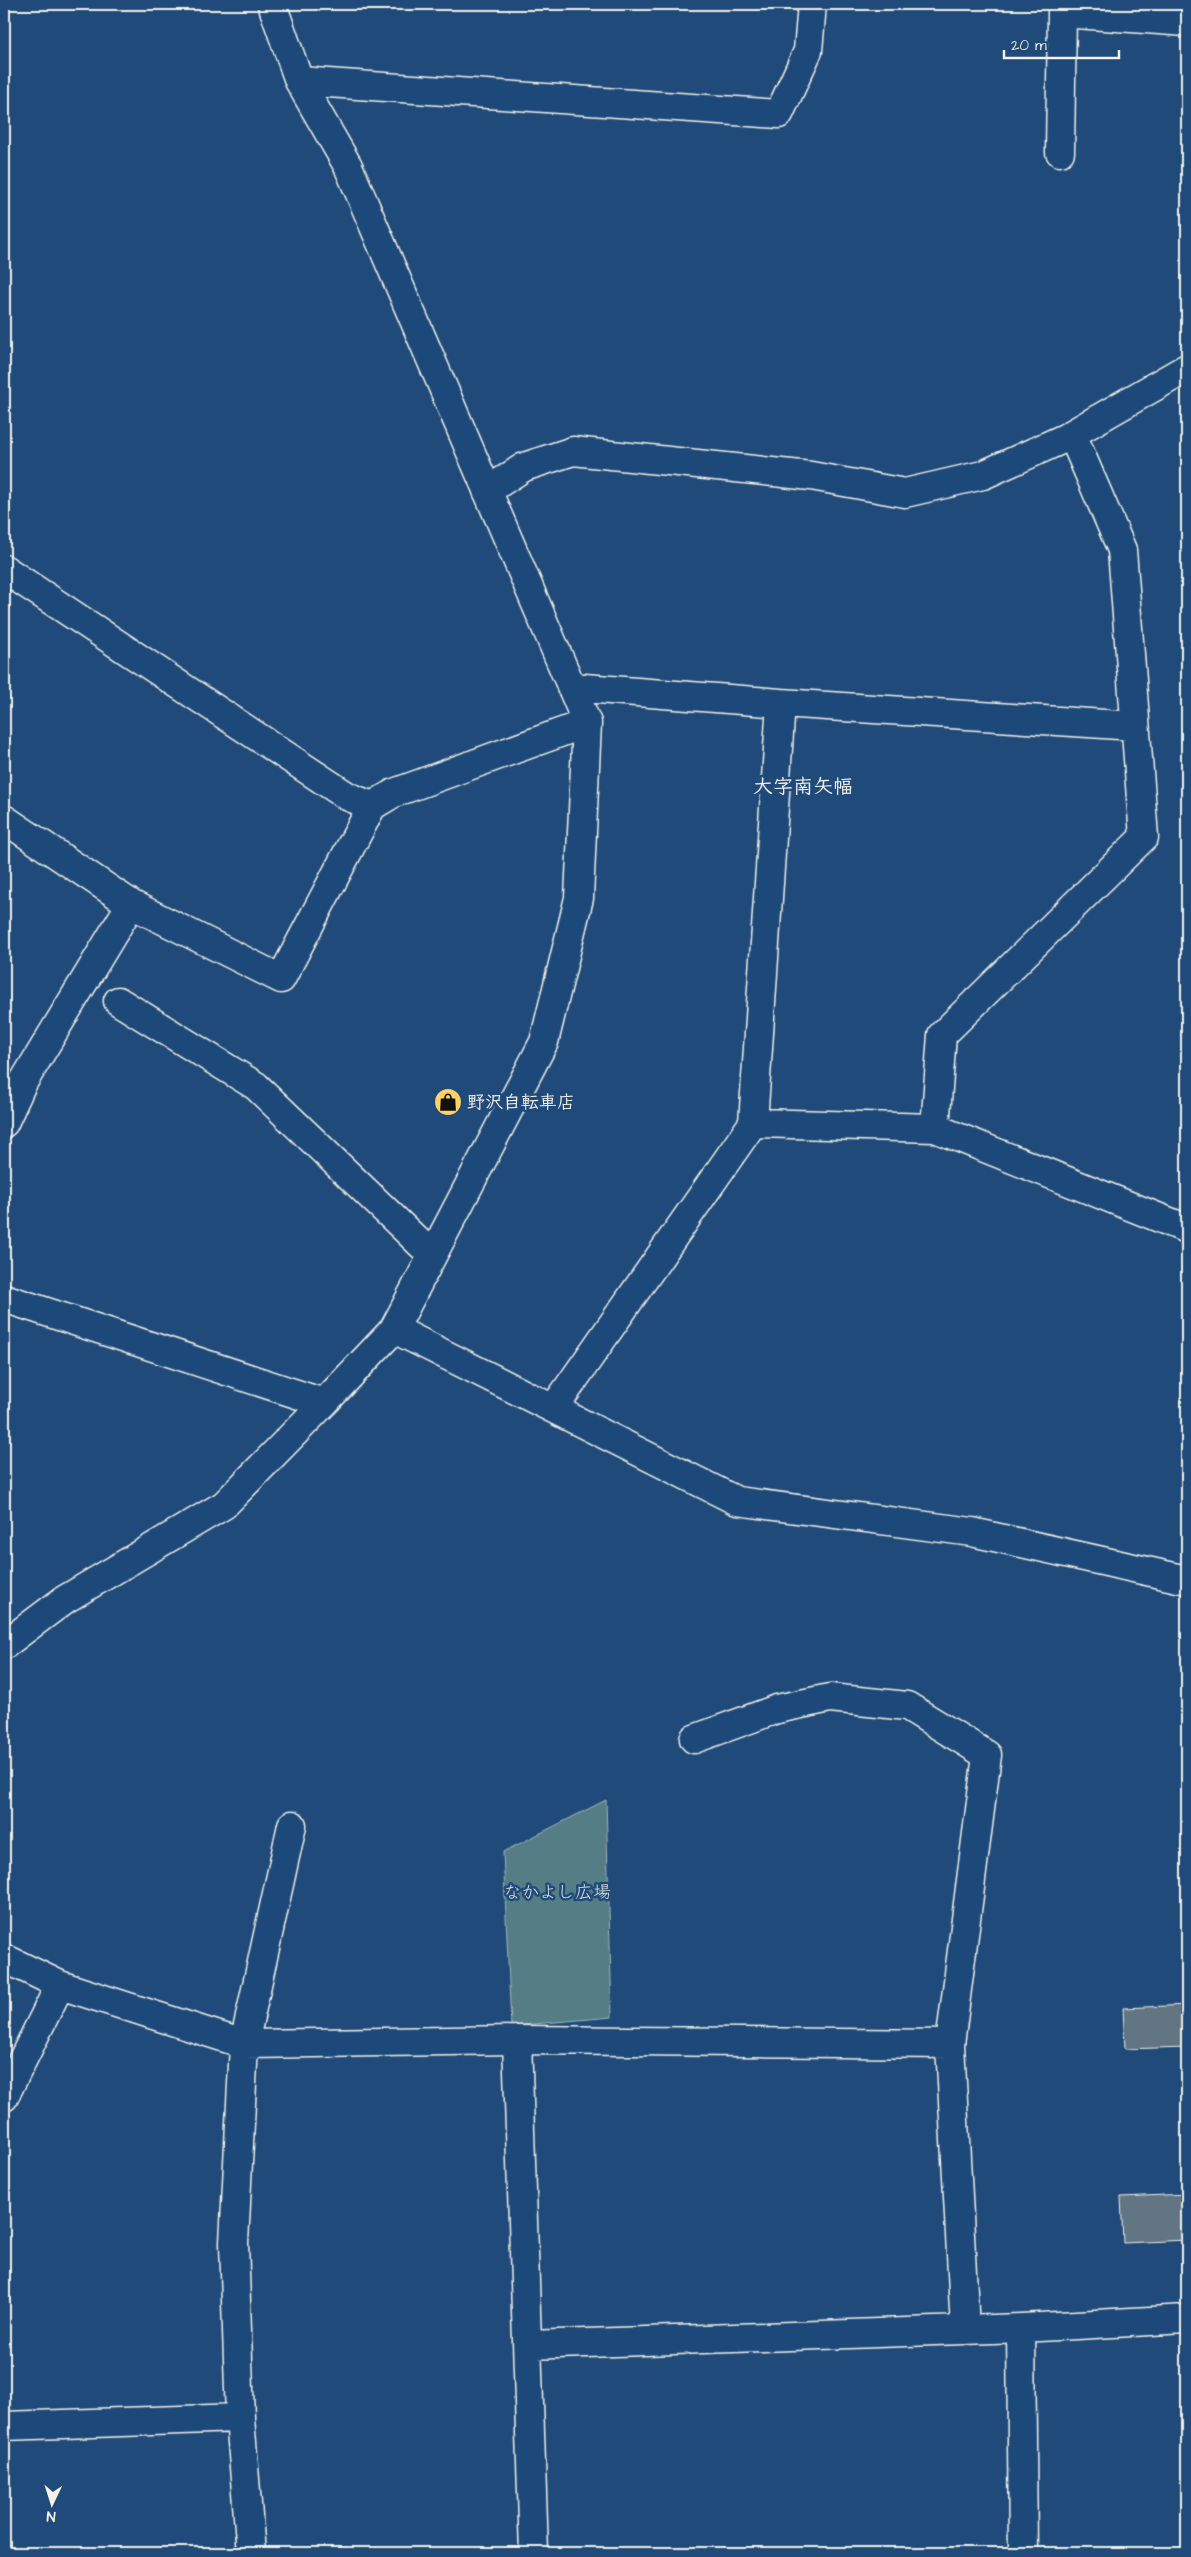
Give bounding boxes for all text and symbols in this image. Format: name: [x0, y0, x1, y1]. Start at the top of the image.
scale bar: [1004, 28, 1118, 60]
text: 20 m: [1011, 35, 1047, 56]
district label: 大字南矢幅: [753, 773, 853, 801]
shop icon: 野沢自転車店: [433, 1087, 463, 1117]
place label: 野沢自転車店: [467, 1090, 575, 1115]
park label: なかよし広場: [503, 1880, 611, 1905]
north arrow: [28, 2480, 78, 2530]
text: N: [46, 2506, 56, 2526]

